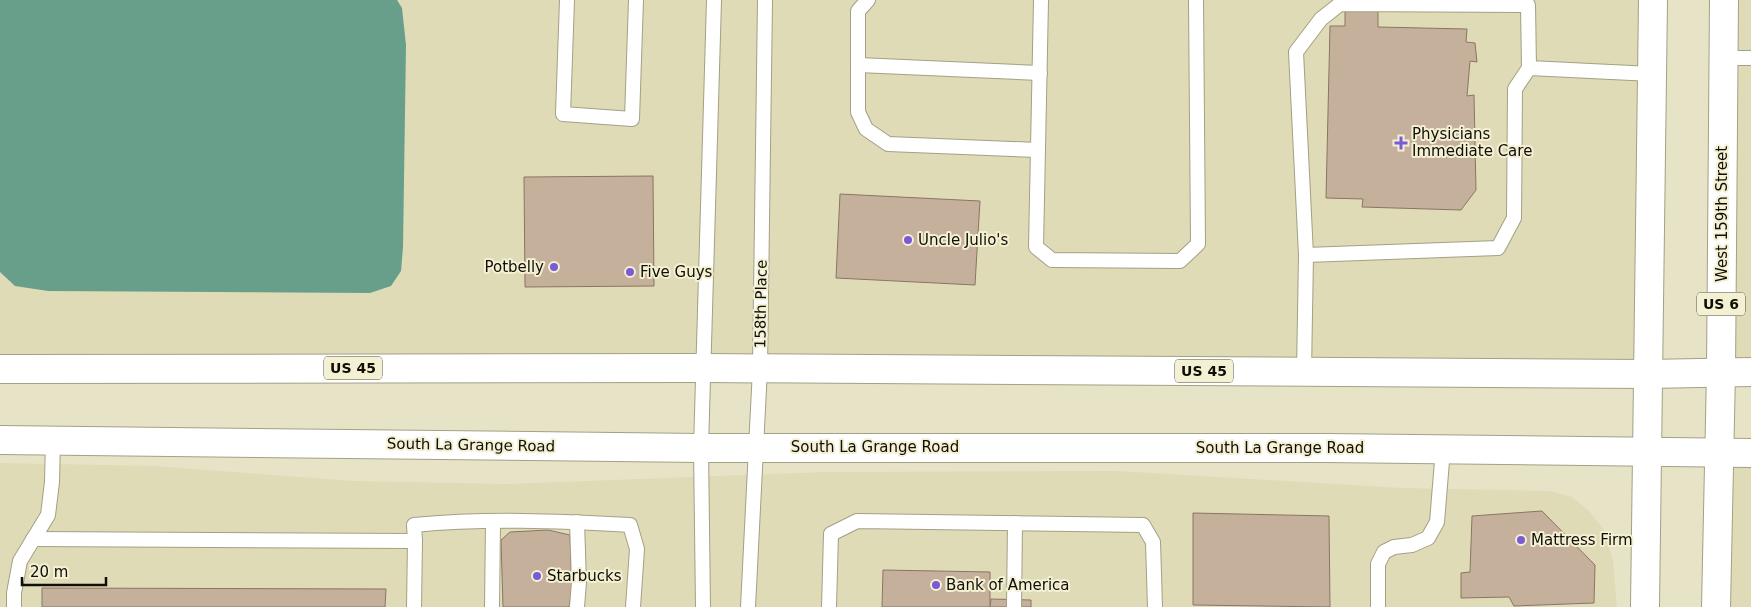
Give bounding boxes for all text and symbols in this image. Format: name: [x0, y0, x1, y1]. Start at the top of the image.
place label: Physicians Immediate Care: [1412, 125, 1532, 160]
marker: Physicians Immediate Care: [1394, 136, 1408, 150]
street label: West 159th Street: [1713, 146, 1731, 282]
place label: Uncle Julio's: [918, 231, 1008, 249]
marker: Uncle Julio's: [902, 234, 914, 246]
place label: Potbelly: [484, 258, 544, 276]
street label: 158th Place: [751, 260, 771, 348]
marker: Potbelly: [548, 261, 560, 273]
place label: Five Guys: [640, 263, 713, 281]
marker: Five Guys: [624, 266, 636, 278]
road number: US 6: [1697, 292, 1745, 316]
road number: US 45: [324, 356, 382, 379]
road number: US 45: [1175, 360, 1233, 382]
street label: South La Grange Road: [387, 435, 555, 455]
street label: South La Grange Road: [791, 438, 959, 456]
street label: South La Grange Road: [1196, 439, 1364, 457]
place label: Mattress Firm: [1531, 531, 1633, 549]
marker: Mattress Firm: [1515, 534, 1527, 546]
scale bar: [22, 554, 106, 586]
text: 20 m: [30, 563, 68, 581]
place label: Starbucks: [547, 567, 622, 585]
marker: Starbucks: [531, 570, 543, 582]
place label: Bank of America: [946, 576, 1070, 594]
marker: Bank of America: [930, 579, 942, 591]

